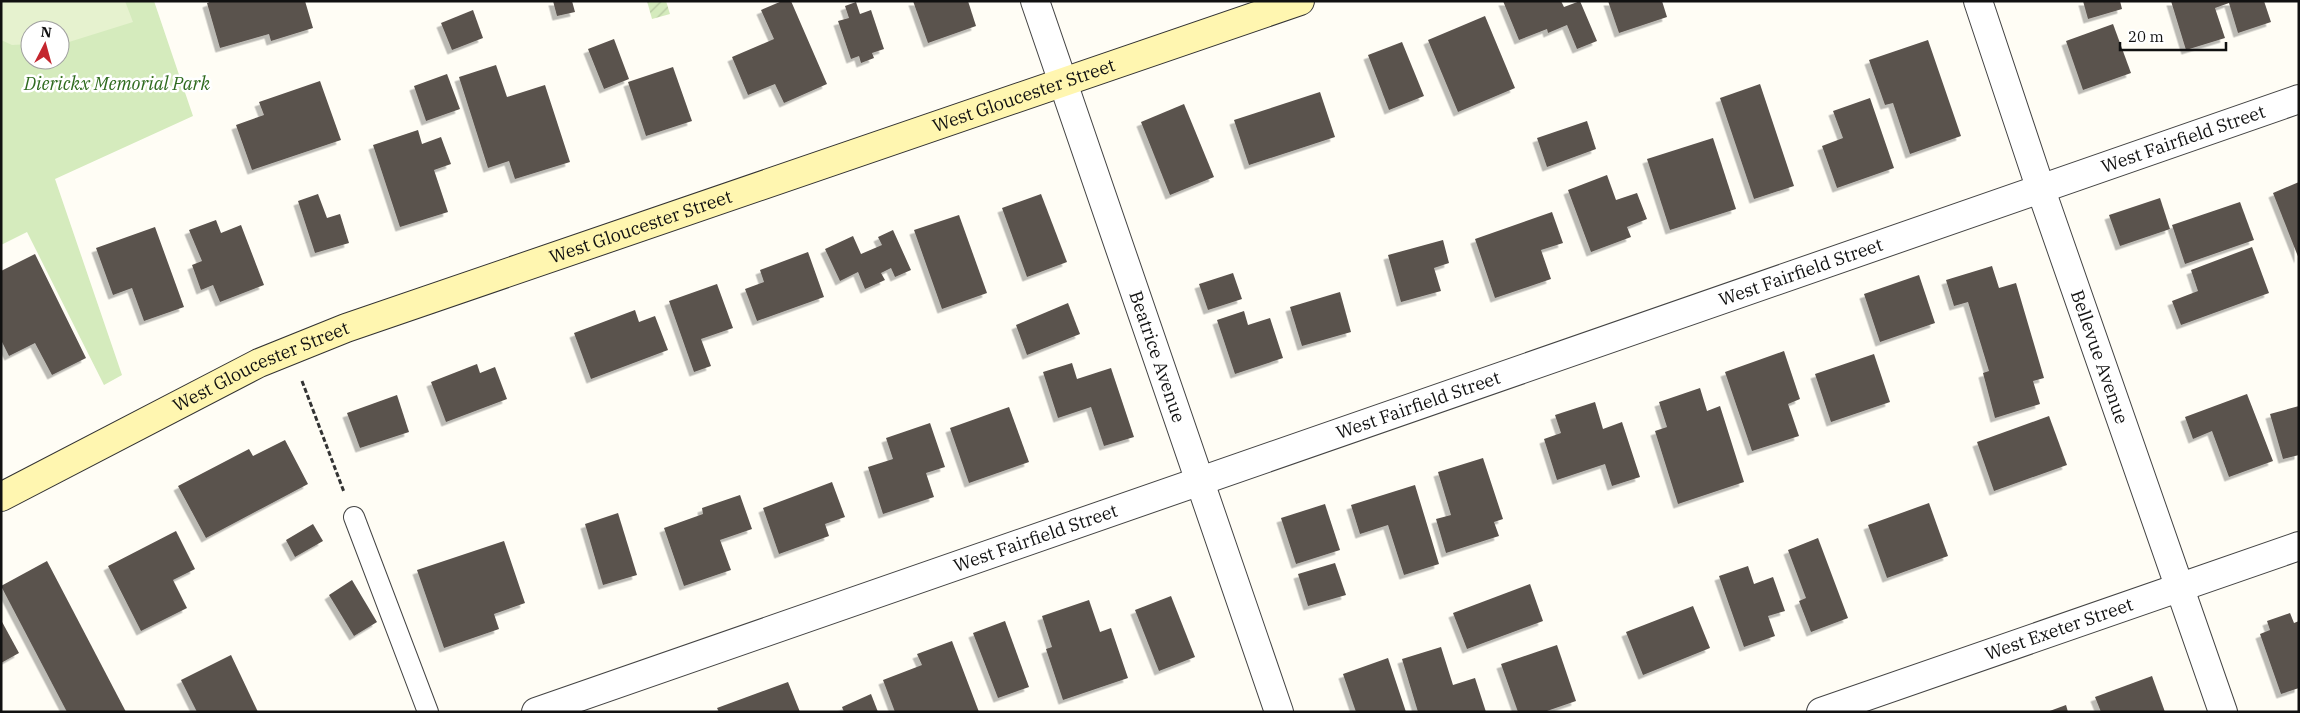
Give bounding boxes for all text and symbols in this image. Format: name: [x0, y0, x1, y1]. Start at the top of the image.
north arrow: [20, 20, 70, 70]
scale bar: [2120, 20, 2226, 52]
text: N: [40, 23, 53, 42]
text: 20 m: [2128, 27, 2164, 46]
street label: West Gloucester Street: [929, 53, 1118, 137]
park label: Dierickx Memorial Park: [23, 72, 210, 95]
street label: West Fairfield Street: [2098, 100, 2268, 178]
street label: West Gloucester Street: [546, 185, 735, 268]
street label: West Fairfield Street: [1716, 233, 1886, 311]
street label: Bellevue Avenue: [2066, 287, 2134, 427]
street label: Beatrice Avenue: [1124, 288, 1191, 425]
street label: West Gloucester Street: [169, 316, 352, 417]
street label: West Fairfield Street: [1333, 366, 1503, 444]
street label: West Fairfield Street: [950, 499, 1121, 577]
street label: West Exeter Street: [1982, 593, 2136, 665]

